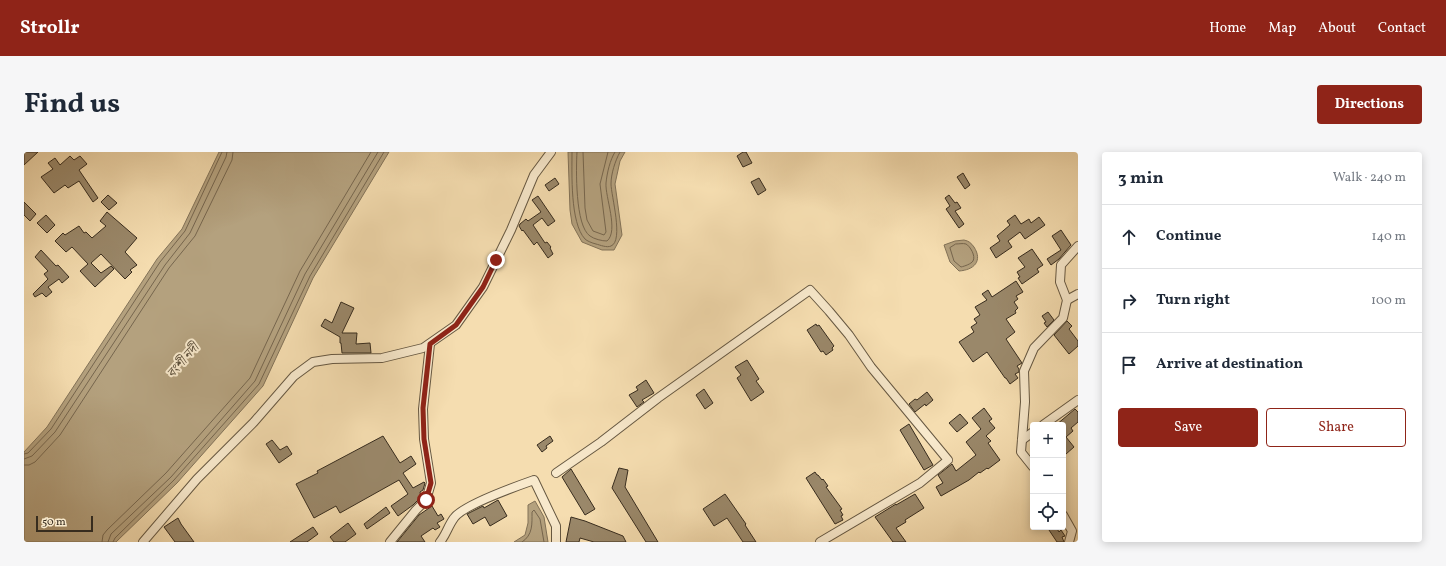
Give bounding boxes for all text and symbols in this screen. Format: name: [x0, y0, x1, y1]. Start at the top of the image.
text: Strollr: [20, 15, 80, 41]
text: Home: [1209, 19, 1246, 38]
text: Map: [1268, 19, 1296, 38]
text: About: [1318, 19, 1356, 38]
text: Contact: [1378, 19, 1426, 38]
text: Find us: [24, 85, 120, 124]
button: Directions: [1317, 85, 1422, 124]
text: 3 min: [1118, 167, 1164, 190]
text: Walk · 240 m: [1333, 169, 1406, 187]
icon: ahead: [1118, 226, 1140, 248]
text: Continue: [1156, 226, 1221, 247]
text: 140 m: [1372, 228, 1406, 246]
route end: [487, 251, 505, 269]
icon: right: [1118, 290, 1140, 312]
text: Turn right: [1156, 290, 1230, 311]
text: 100 m: [1371, 292, 1406, 310]
water label: বংশী নদী: [163, 339, 205, 382]
icon: arrive: [1118, 354, 1140, 376]
text: Arrive at destination: [1156, 354, 1303, 375]
button: Save: [1118, 408, 1258, 447]
button: Share: [1266, 408, 1406, 447]
map controls: [1030, 422, 1066, 530]
button: +: [1030, 422, 1066, 458]
button: −: [1030, 458, 1066, 494]
route start: [417, 491, 435, 509]
button: locate: [1030, 494, 1066, 530]
scale bar: [36, 514, 93, 533]
text: 50 m: [42, 515, 66, 530]

